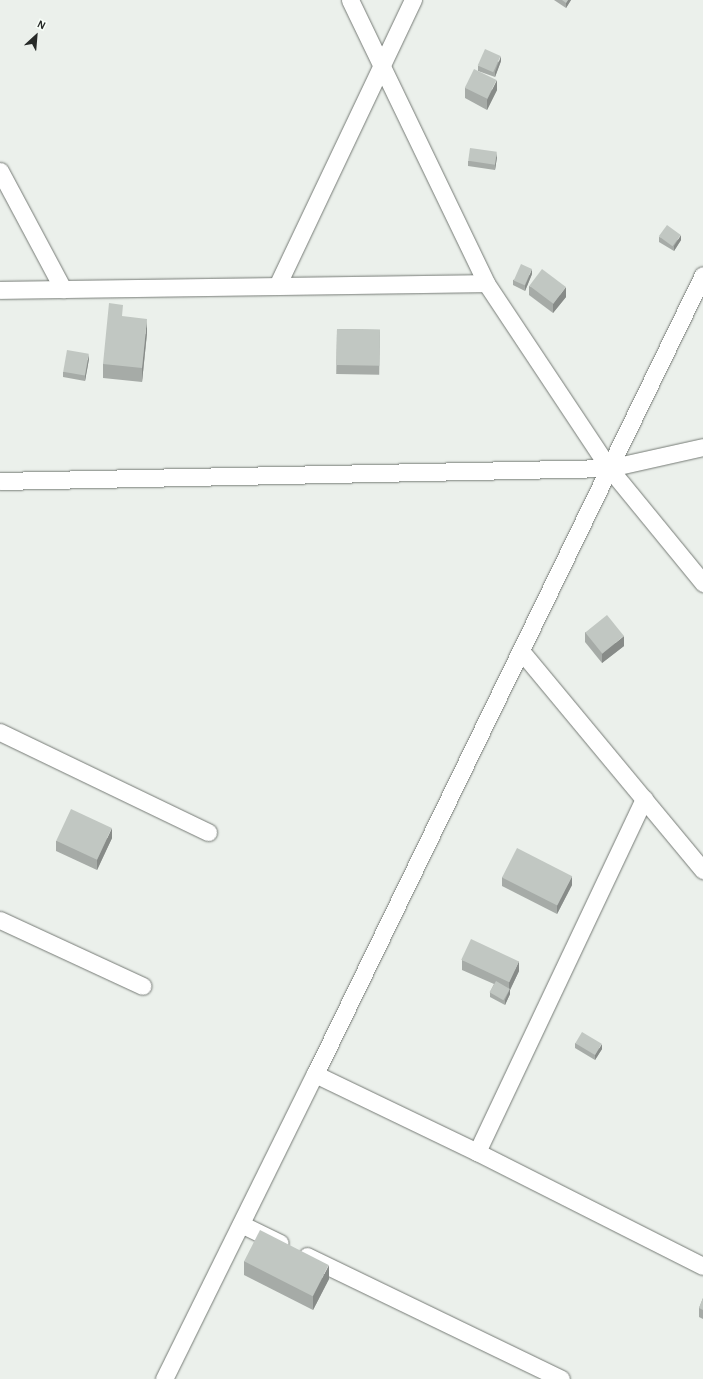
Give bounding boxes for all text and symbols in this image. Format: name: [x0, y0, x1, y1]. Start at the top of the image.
north arrow: [16, 16, 56, 56]
text: N: [36, 18, 47, 31]

